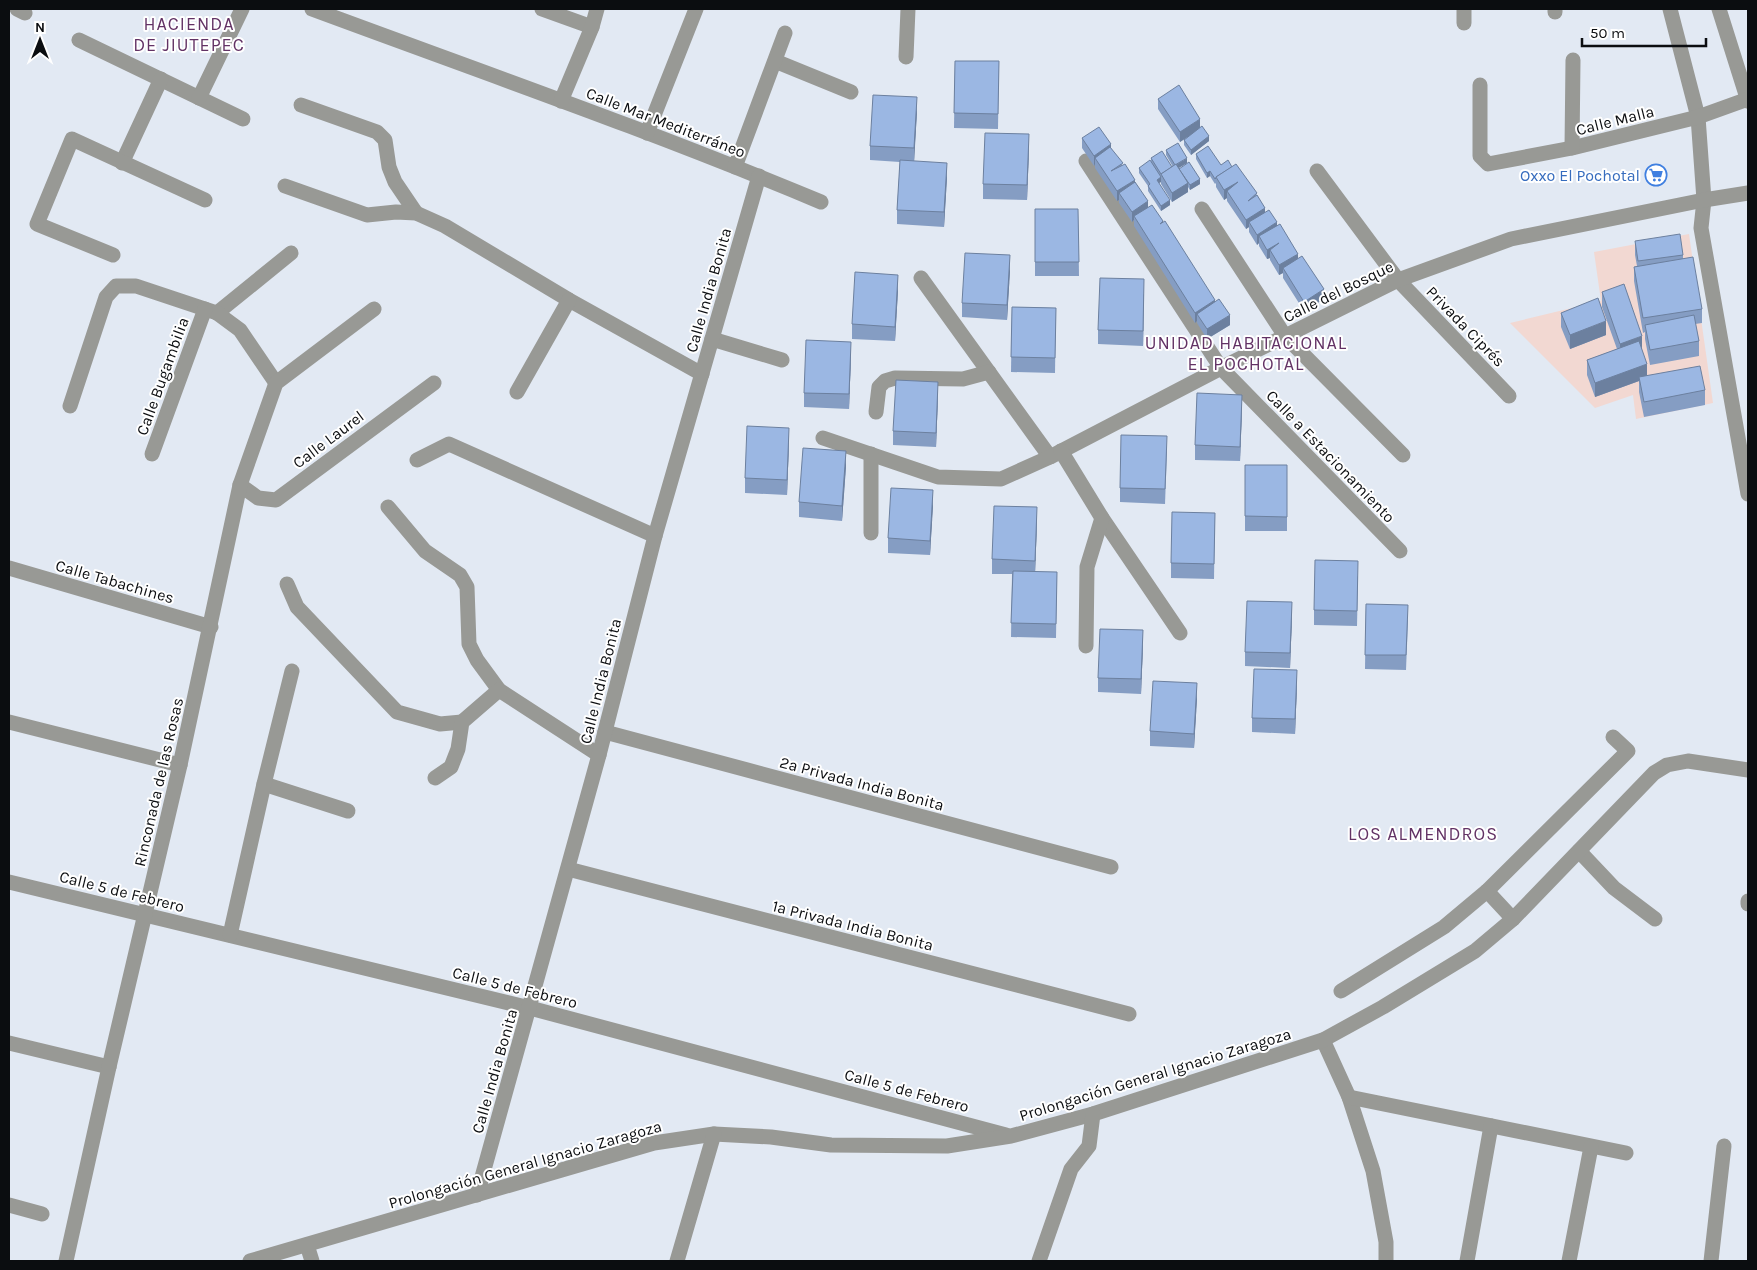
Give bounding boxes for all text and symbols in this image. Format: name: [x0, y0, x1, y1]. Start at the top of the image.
district label: HACIENDA DE JIUTEPEC: [133, 13, 245, 56]
north arrow: [15, 15, 65, 65]
scale bar: [1582, 15, 1706, 47]
text: N: [35, 19, 45, 36]
text: 50 m: [1590, 24, 1625, 42]
street label: Calle Mar Mediterráneo: [584, 83, 748, 162]
street label: Calle Malla: [1574, 102, 1656, 139]
supermarket icon: Oxxo El Pochotal: [1644, 163, 1668, 187]
place label: Oxxo El Pochotal: [1520, 166, 1640, 185]
street label: Calle India Bonita: [682, 226, 735, 355]
street label: Calle del Bosque: [1280, 257, 1396, 326]
street label: Privada Ciprés: [1422, 282, 1509, 371]
street label: Calle Bugambilia: [132, 314, 193, 438]
district label: UNIDAD HABITACIONAL EL POCHOTAL: [1145, 332, 1347, 375]
street label: Calle a Estacionamiento: [1262, 386, 1399, 527]
street label: Calle Laurel: [289, 407, 368, 472]
street label: Calle Tabachines: [53, 555, 176, 607]
street label: Calle India Bonita: [576, 616, 625, 746]
street label: Rinconada de las Rosas: [130, 696, 187, 869]
street label: 2a Privada India Bonita: [778, 752, 946, 815]
district label: LOS ALMENDROS: [1348, 823, 1498, 845]
street label: Calle 5 de Febrero: [57, 867, 186, 916]
street label: 1a Privada India Bonita: [770, 896, 935, 955]
street label: Calle 5 de Febrero: [450, 963, 579, 1012]
street label: Calle India Bonita: [468, 1007, 521, 1136]
street label: Prolongación General Ignacio Zaragoza: [1017, 1024, 1293, 1125]
street label: Calle 5 de Febrero: [843, 1065, 971, 1116]
street label: Prolongación General Ignacio Zaragoza: [386, 1116, 664, 1213]

